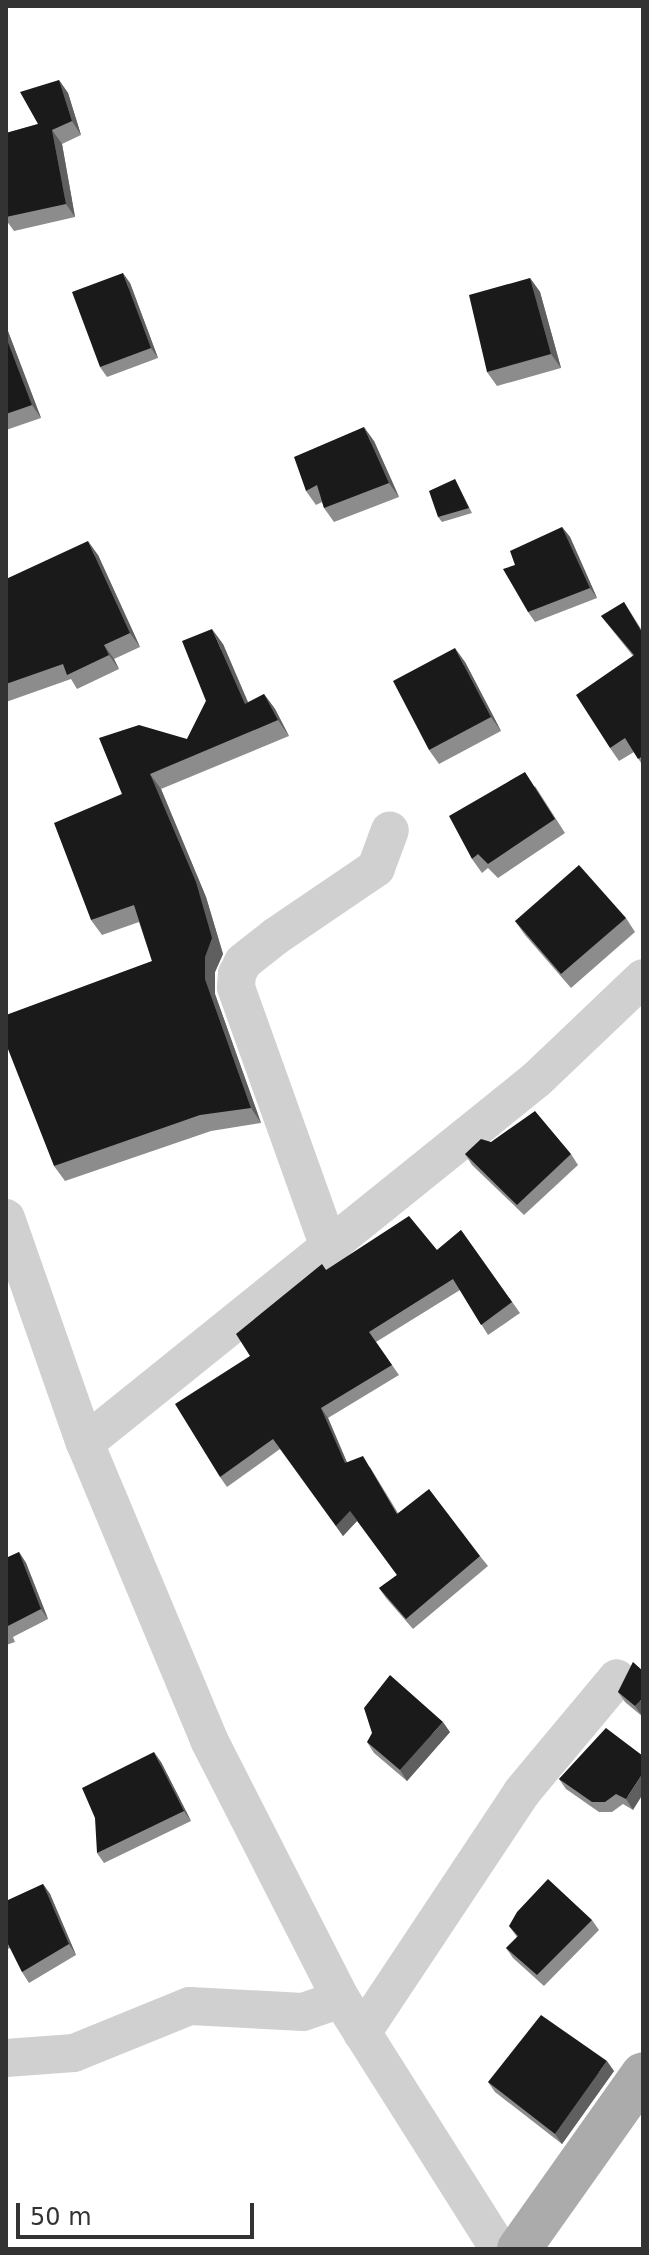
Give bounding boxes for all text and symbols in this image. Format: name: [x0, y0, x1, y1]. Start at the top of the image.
scale bar: [20, 2187, 258, 2237]
text: 50 m: [30, 2203, 92, 2231]

